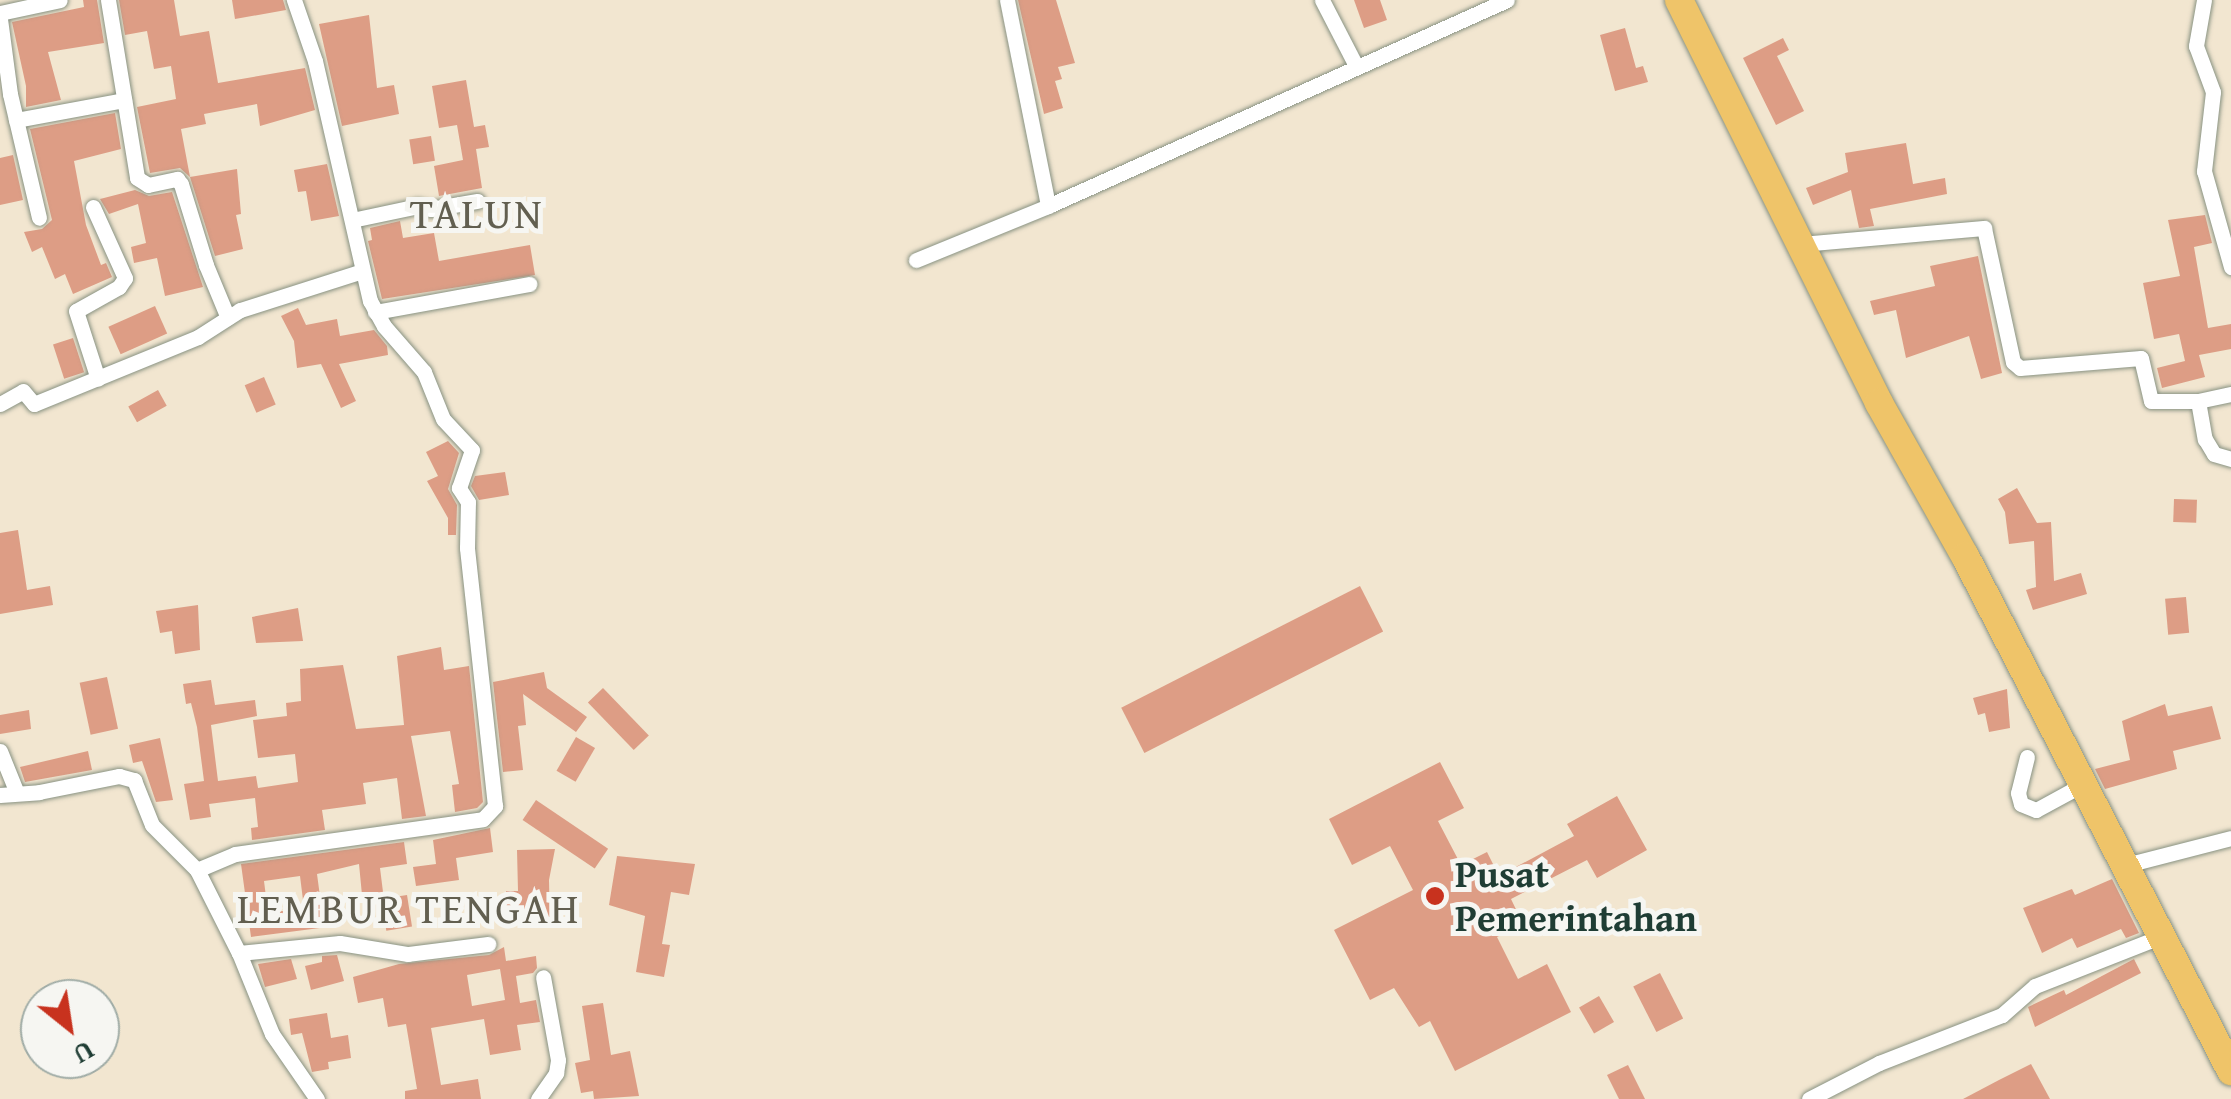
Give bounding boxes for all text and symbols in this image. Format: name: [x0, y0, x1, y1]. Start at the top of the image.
district label: TALUN: [410, 188, 544, 238]
place label: Pusat Pemerintahan: [1455, 851, 1697, 941]
district label: LEMBUR TENGAH: [237, 883, 581, 933]
marker: Pusat Pemerintahan: [1424, 885, 1446, 907]
north arrow: [20, 979, 120, 1079]
text: U: [66, 1031, 103, 1076]

